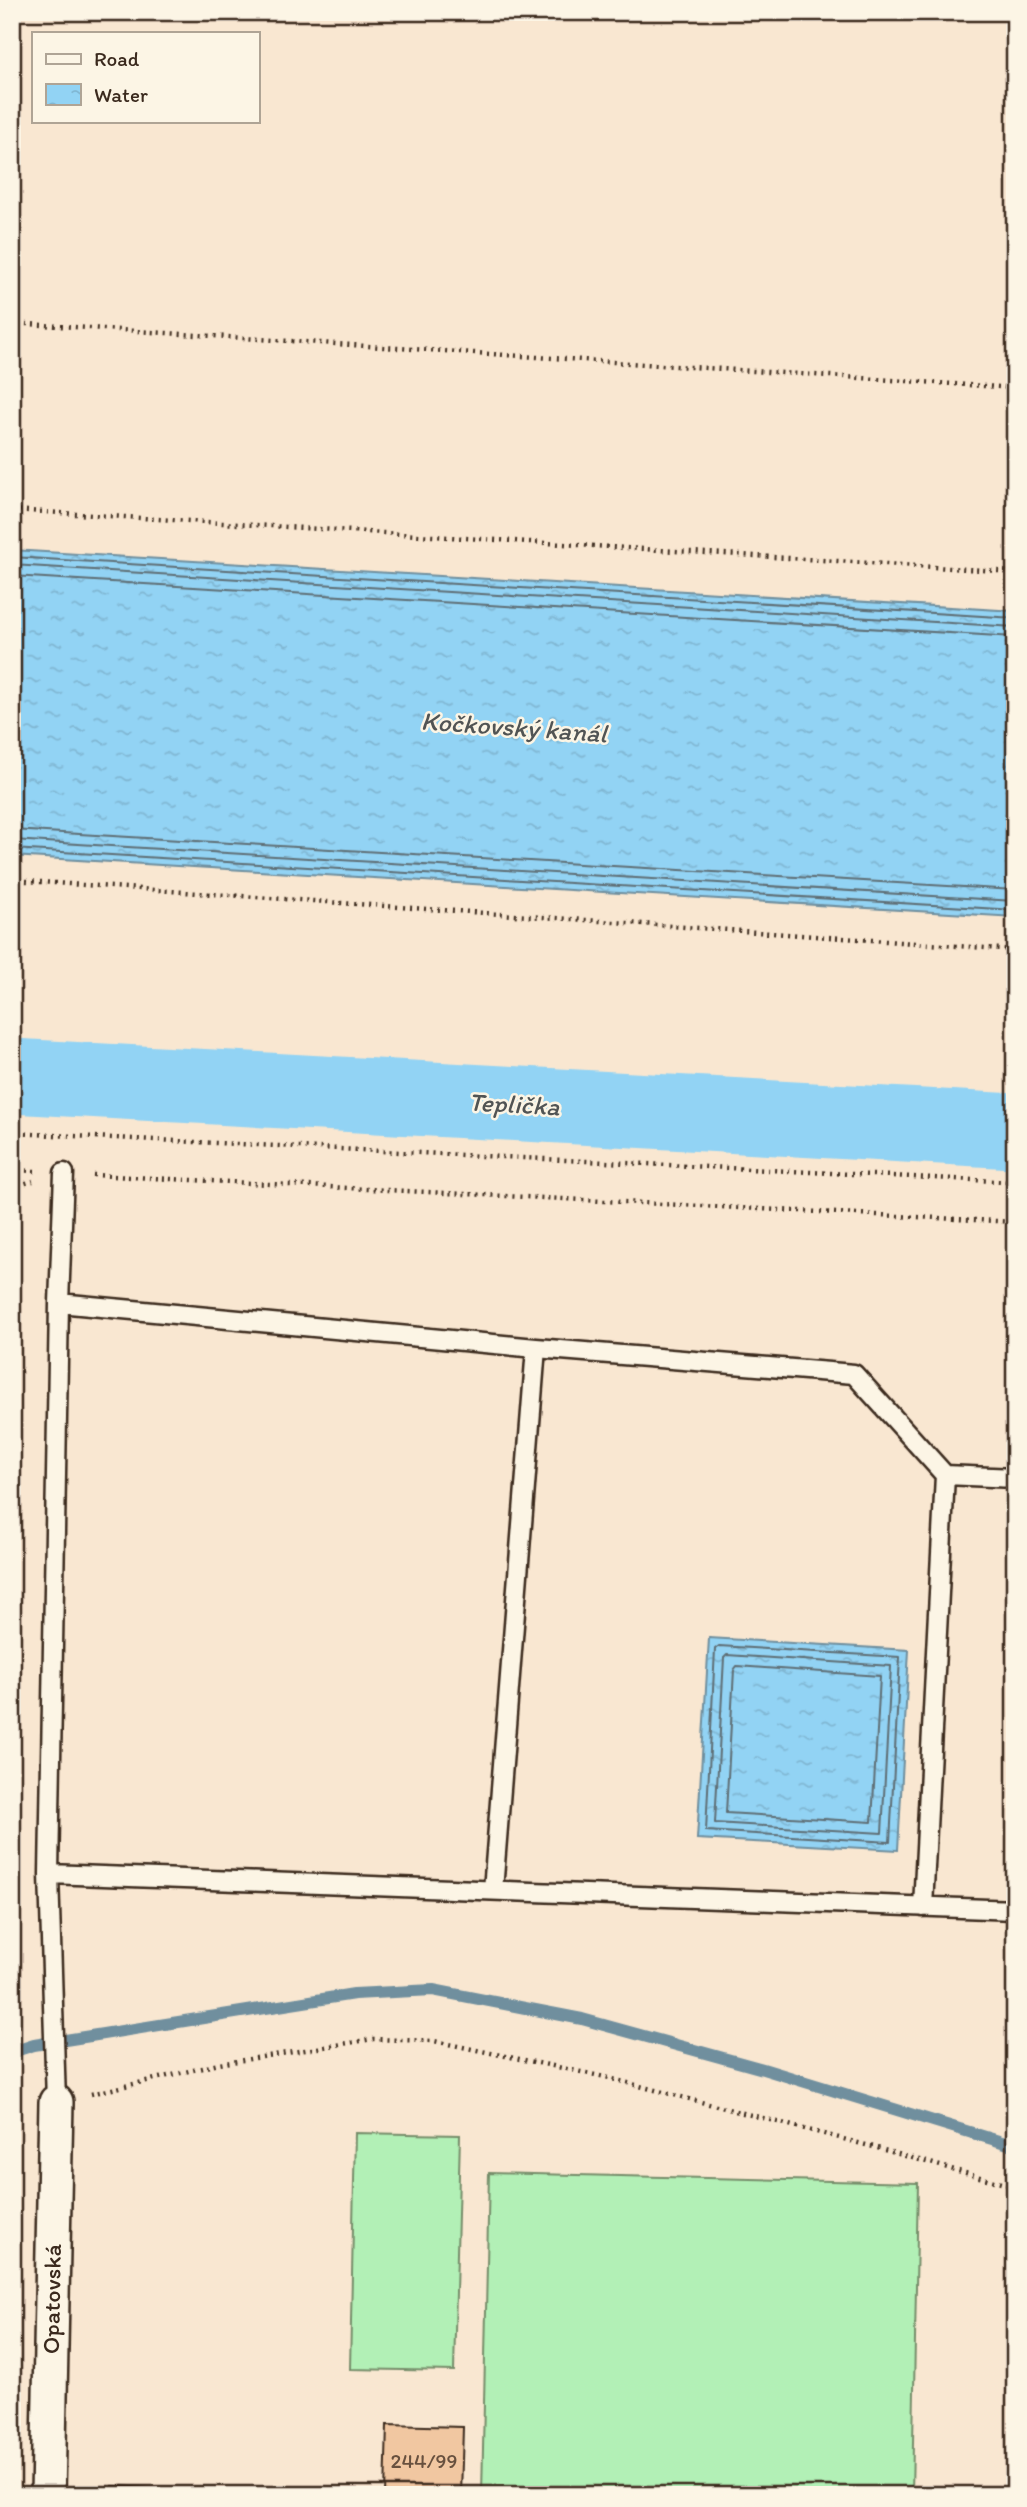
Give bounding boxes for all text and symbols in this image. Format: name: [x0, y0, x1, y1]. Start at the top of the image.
legend: [32, 32, 259, 122]
text: Road: [94, 46, 140, 71]
text: Water: [94, 82, 148, 107]
water label: Kočkovský kanál: [420, 705, 610, 750]
water label: Teplička: [468, 1086, 561, 1122]
street label: Opatovská: [36, 2243, 67, 2354]
house number: 244/99: [390, 2448, 458, 2473]

